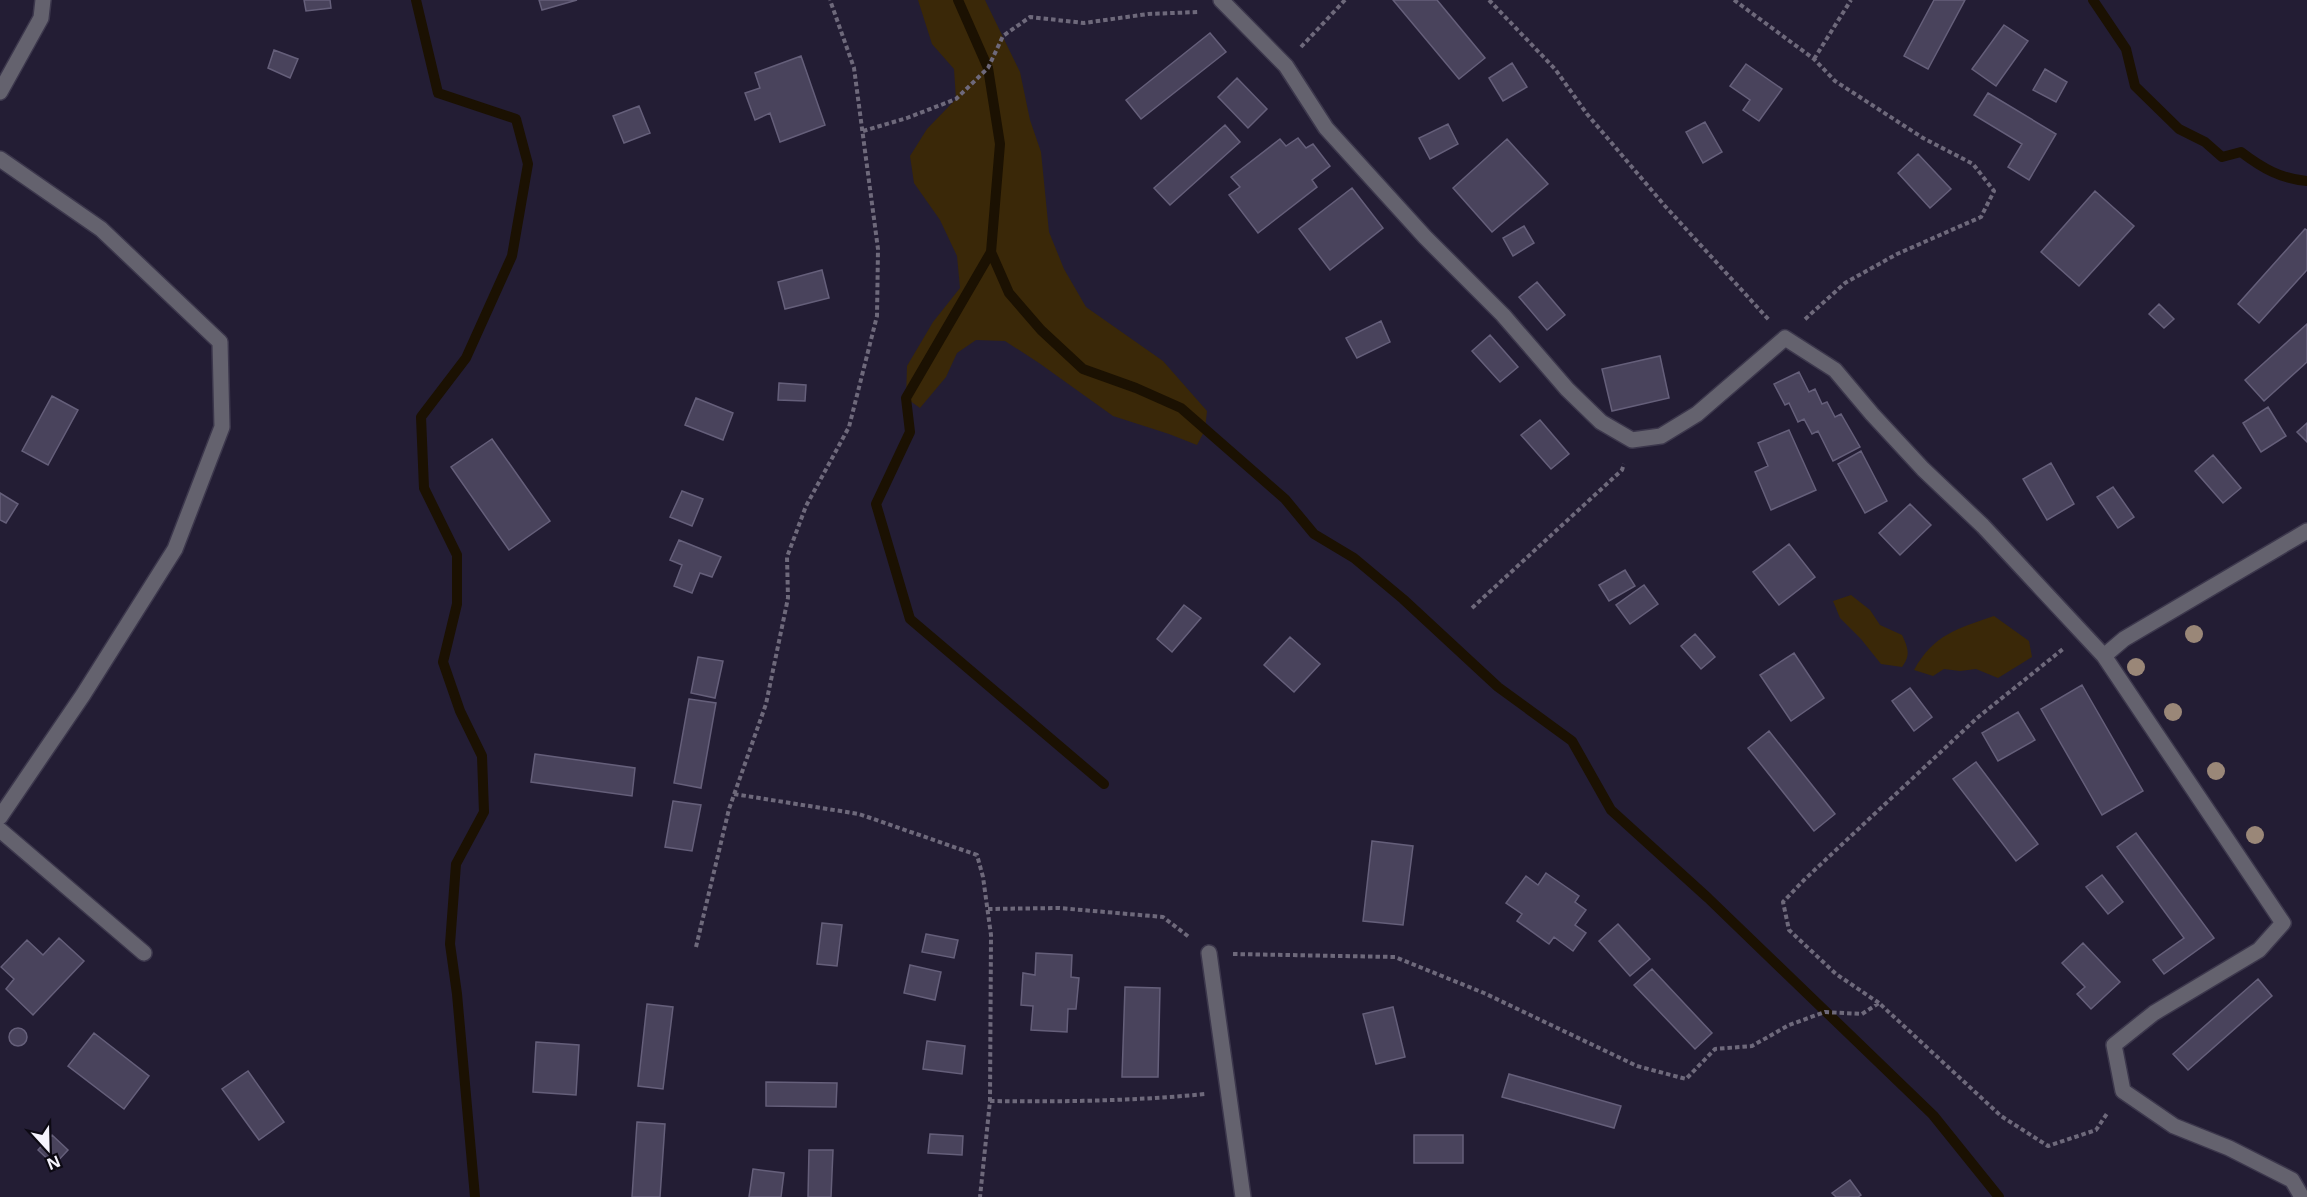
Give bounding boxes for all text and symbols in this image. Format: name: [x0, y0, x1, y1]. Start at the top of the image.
north arrow: [18, 1119, 78, 1179]
text: N: [43, 1150, 64, 1176]

